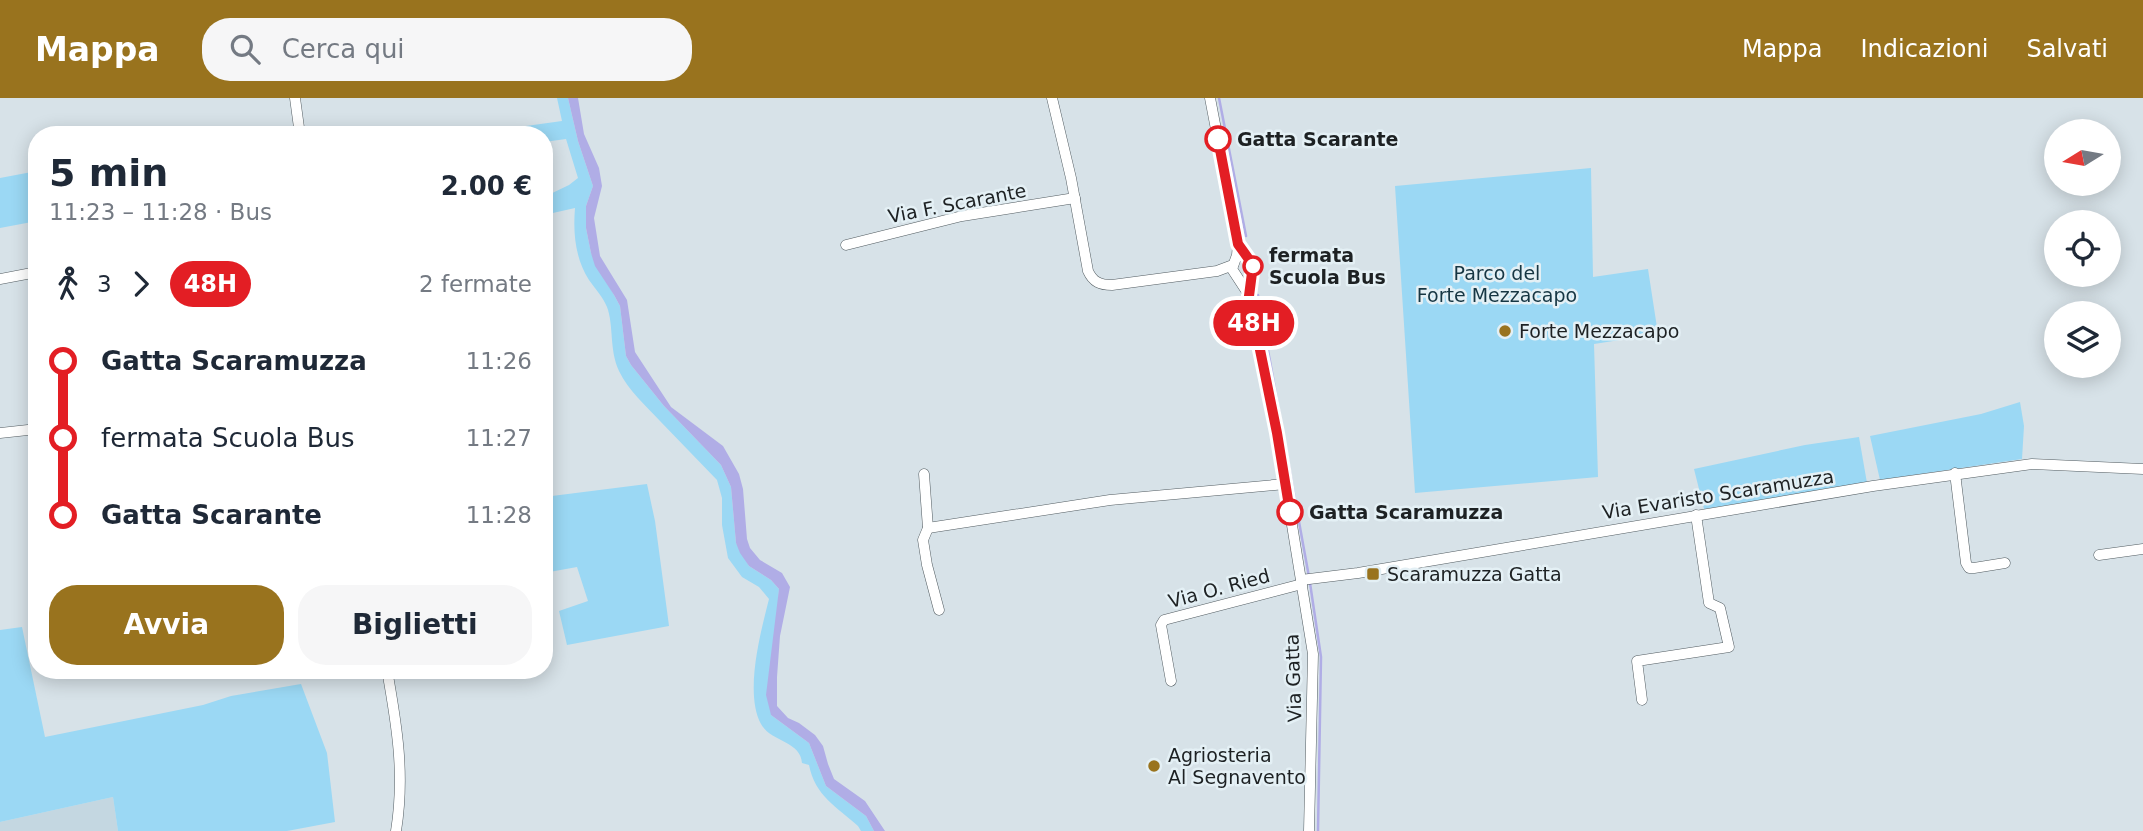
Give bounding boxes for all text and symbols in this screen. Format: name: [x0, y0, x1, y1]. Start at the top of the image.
search box: [202, 18, 692, 81]
text: Mappa: [35, 30, 160, 69]
icon: search: [226, 30, 264, 68]
text: Cerca qui: [282, 34, 405, 64]
text: Mappa: [1742, 35, 1822, 63]
text: Indicazioni: [1860, 35, 1988, 63]
text: Salvati: [2026, 35, 2108, 63]
north arrow: [2044, 119, 2121, 196]
map controls: [2044, 119, 2121, 378]
marker: Gatta Scarante: [1205, 126, 1231, 152]
place label: Gatta Scarante: [1237, 128, 1398, 150]
text: 5 min: [49, 151, 168, 195]
text: 2.00 €: [441, 171, 532, 201]
street label: Via F. Scarante: [886, 179, 1028, 227]
text: 11:23 – 11:28 · Bus: [49, 199, 272, 225]
button: locate: [2044, 210, 2121, 287]
place label: fermata Scuola Bus: [1269, 244, 1386, 288]
marker: fermata Scuola Bus: [1243, 256, 1263, 276]
park label: Parco del Forte Mezzacapo: [1417, 262, 1577, 306]
icon: walk: [49, 265, 87, 303]
icon: forward: [122, 265, 160, 303]
text: 48H: [184, 270, 237, 298]
text: 3: [97, 271, 112, 297]
text: 2 fermate: [419, 271, 532, 297]
line badge: 48H: [1214, 300, 1294, 346]
button: layers: [2044, 301, 2121, 378]
text: 48H: [1227, 309, 1281, 337]
place label: Forte Mezzacapo: [1519, 320, 1679, 342]
marker: Forte Mezzacapo: [1497, 323, 1513, 339]
text: Gatta Scaramuzza: [101, 346, 367, 376]
text: 11:26: [466, 348, 532, 374]
text: fermata Scuola Bus: [101, 423, 355, 453]
text: 11:27: [466, 425, 532, 451]
street label: Via Evaristo Scaramuzza: [1601, 465, 1835, 523]
marker: Gatta Scaramuzza: [1277, 499, 1303, 525]
text: Gatta Scarante: [101, 500, 322, 530]
place label: Gatta Scaramuzza: [1309, 501, 1503, 523]
text: 11:28: [466, 502, 532, 528]
place label: Scaramuzza Gatta: [1387, 563, 1562, 585]
street label: Via O. Ried: [1166, 564, 1272, 612]
marker: Scaramuzza Gatta: [1365, 566, 1381, 582]
button: Avvia: [49, 585, 284, 665]
button: Biglietti: [298, 585, 532, 665]
street label: Via Gatta: [1280, 633, 1306, 723]
place label: Agriosteria Al Segnavento: [1168, 744, 1306, 788]
marker: Agriosteria Al Segnavento: [1146, 758, 1162, 774]

